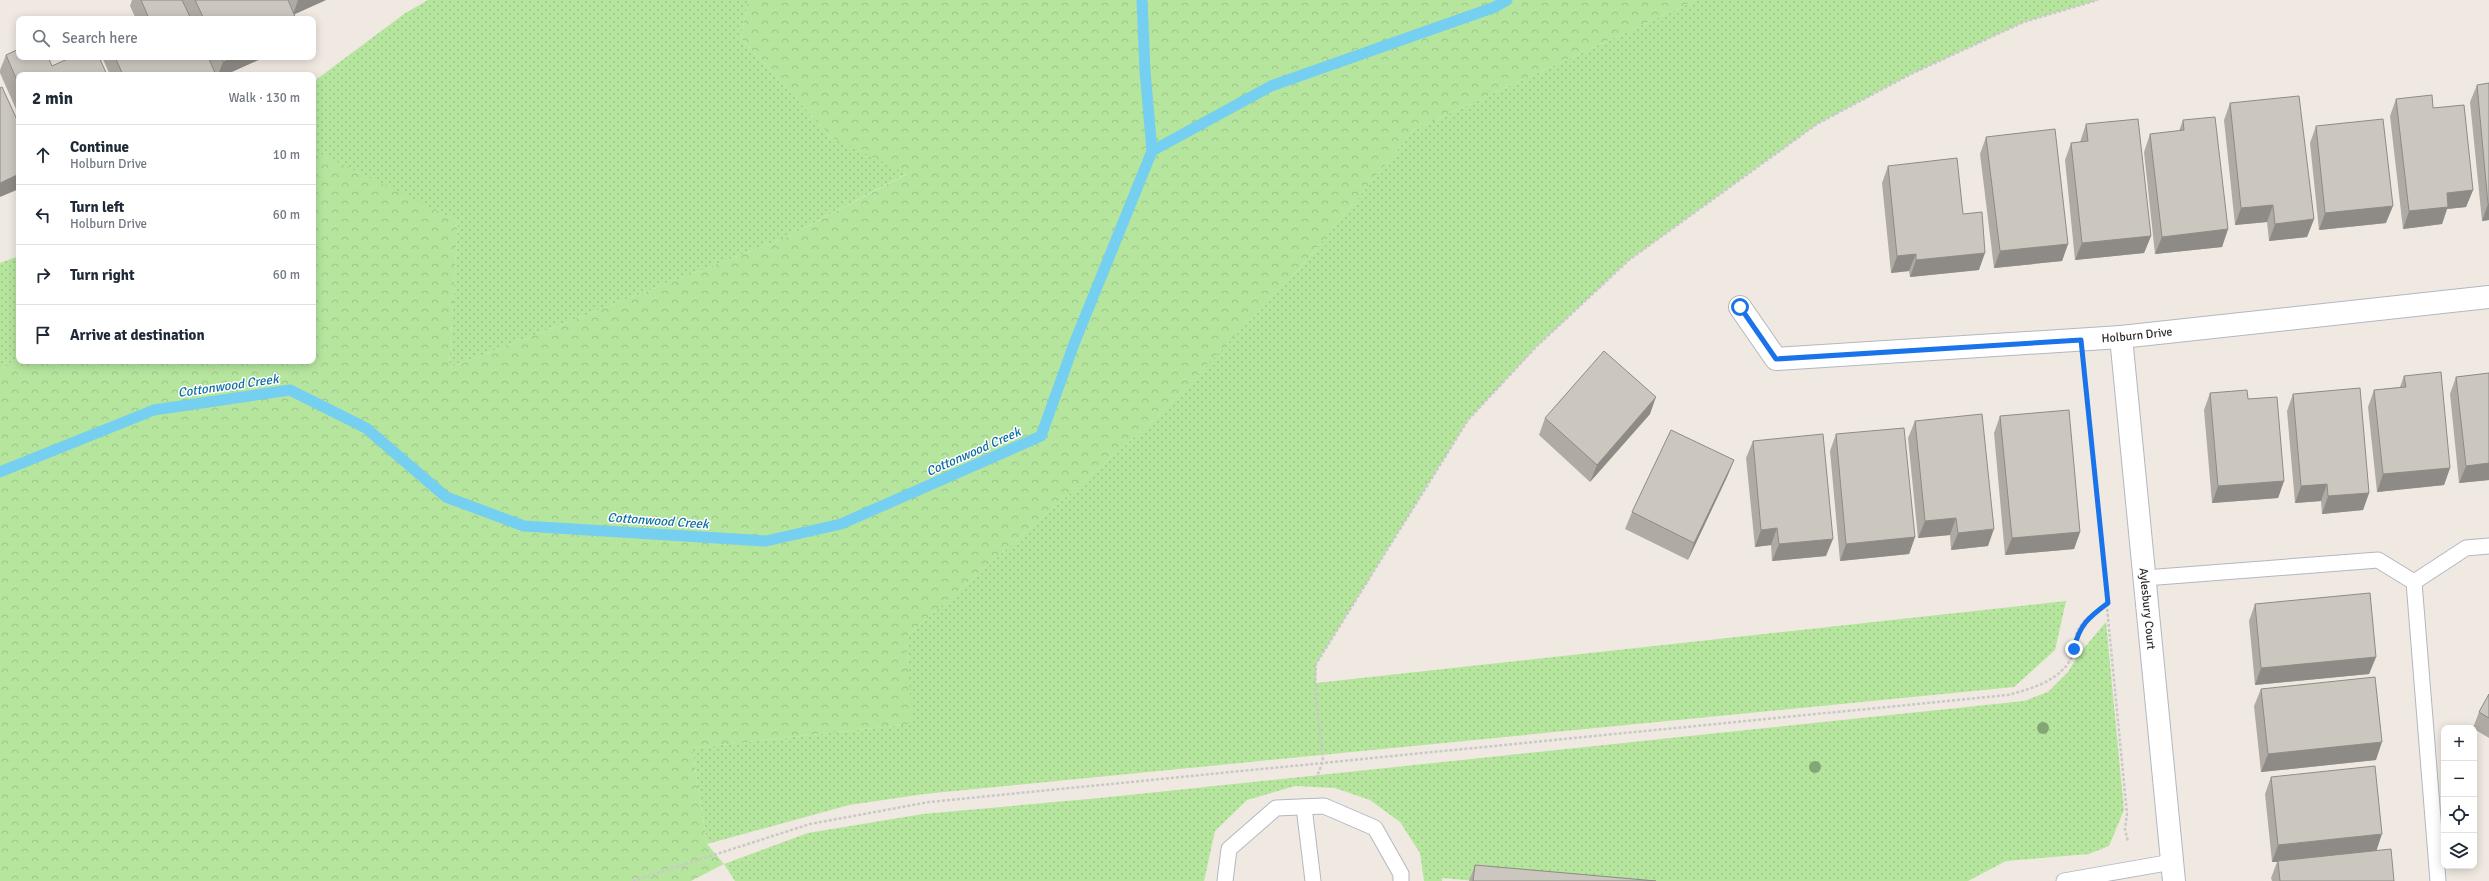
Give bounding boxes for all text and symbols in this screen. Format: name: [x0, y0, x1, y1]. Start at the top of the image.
search box: [16, 16, 316, 60]
icon: search: [30, 27, 52, 49]
text: Search here: [62, 29, 138, 47]
text: 2 min: [32, 88, 73, 109]
text: Walk · 130 m: [229, 90, 300, 106]
text: Continue: [70, 138, 129, 156]
icon: ahead: [32, 144, 54, 166]
text: 10 m: [273, 147, 300, 163]
text: Holburn Drive: [70, 156, 147, 172]
text: Turn left: [70, 198, 124, 216]
icon: left: [32, 204, 54, 226]
text: 60 m: [273, 207, 300, 223]
text: Holburn Drive: [70, 216, 147, 232]
icon: right: [32, 264, 54, 286]
text: Turn right: [70, 266, 135, 284]
text: 60 m: [273, 267, 300, 283]
route start: [1731, 298, 1749, 316]
icon: arrive: [32, 324, 54, 346]
street label: Holburn Drive: [2101, 324, 2173, 346]
text: Arrive at destination: [70, 326, 205, 344]
water label: Cottonwood Creek: [177, 371, 281, 401]
water label: Cottonwood Creek: [924, 423, 1024, 480]
water label: Cottonwood Creek: [607, 509, 711, 533]
street label: Aylesbury Court: [2136, 567, 2158, 650]
route end: [2065, 640, 2083, 658]
map controls: [2441, 725, 2477, 869]
button: +: [2441, 725, 2477, 761]
button: −: [2441, 761, 2477, 797]
button: locate: [2441, 797, 2477, 833]
button: layers: [2441, 833, 2477, 869]

